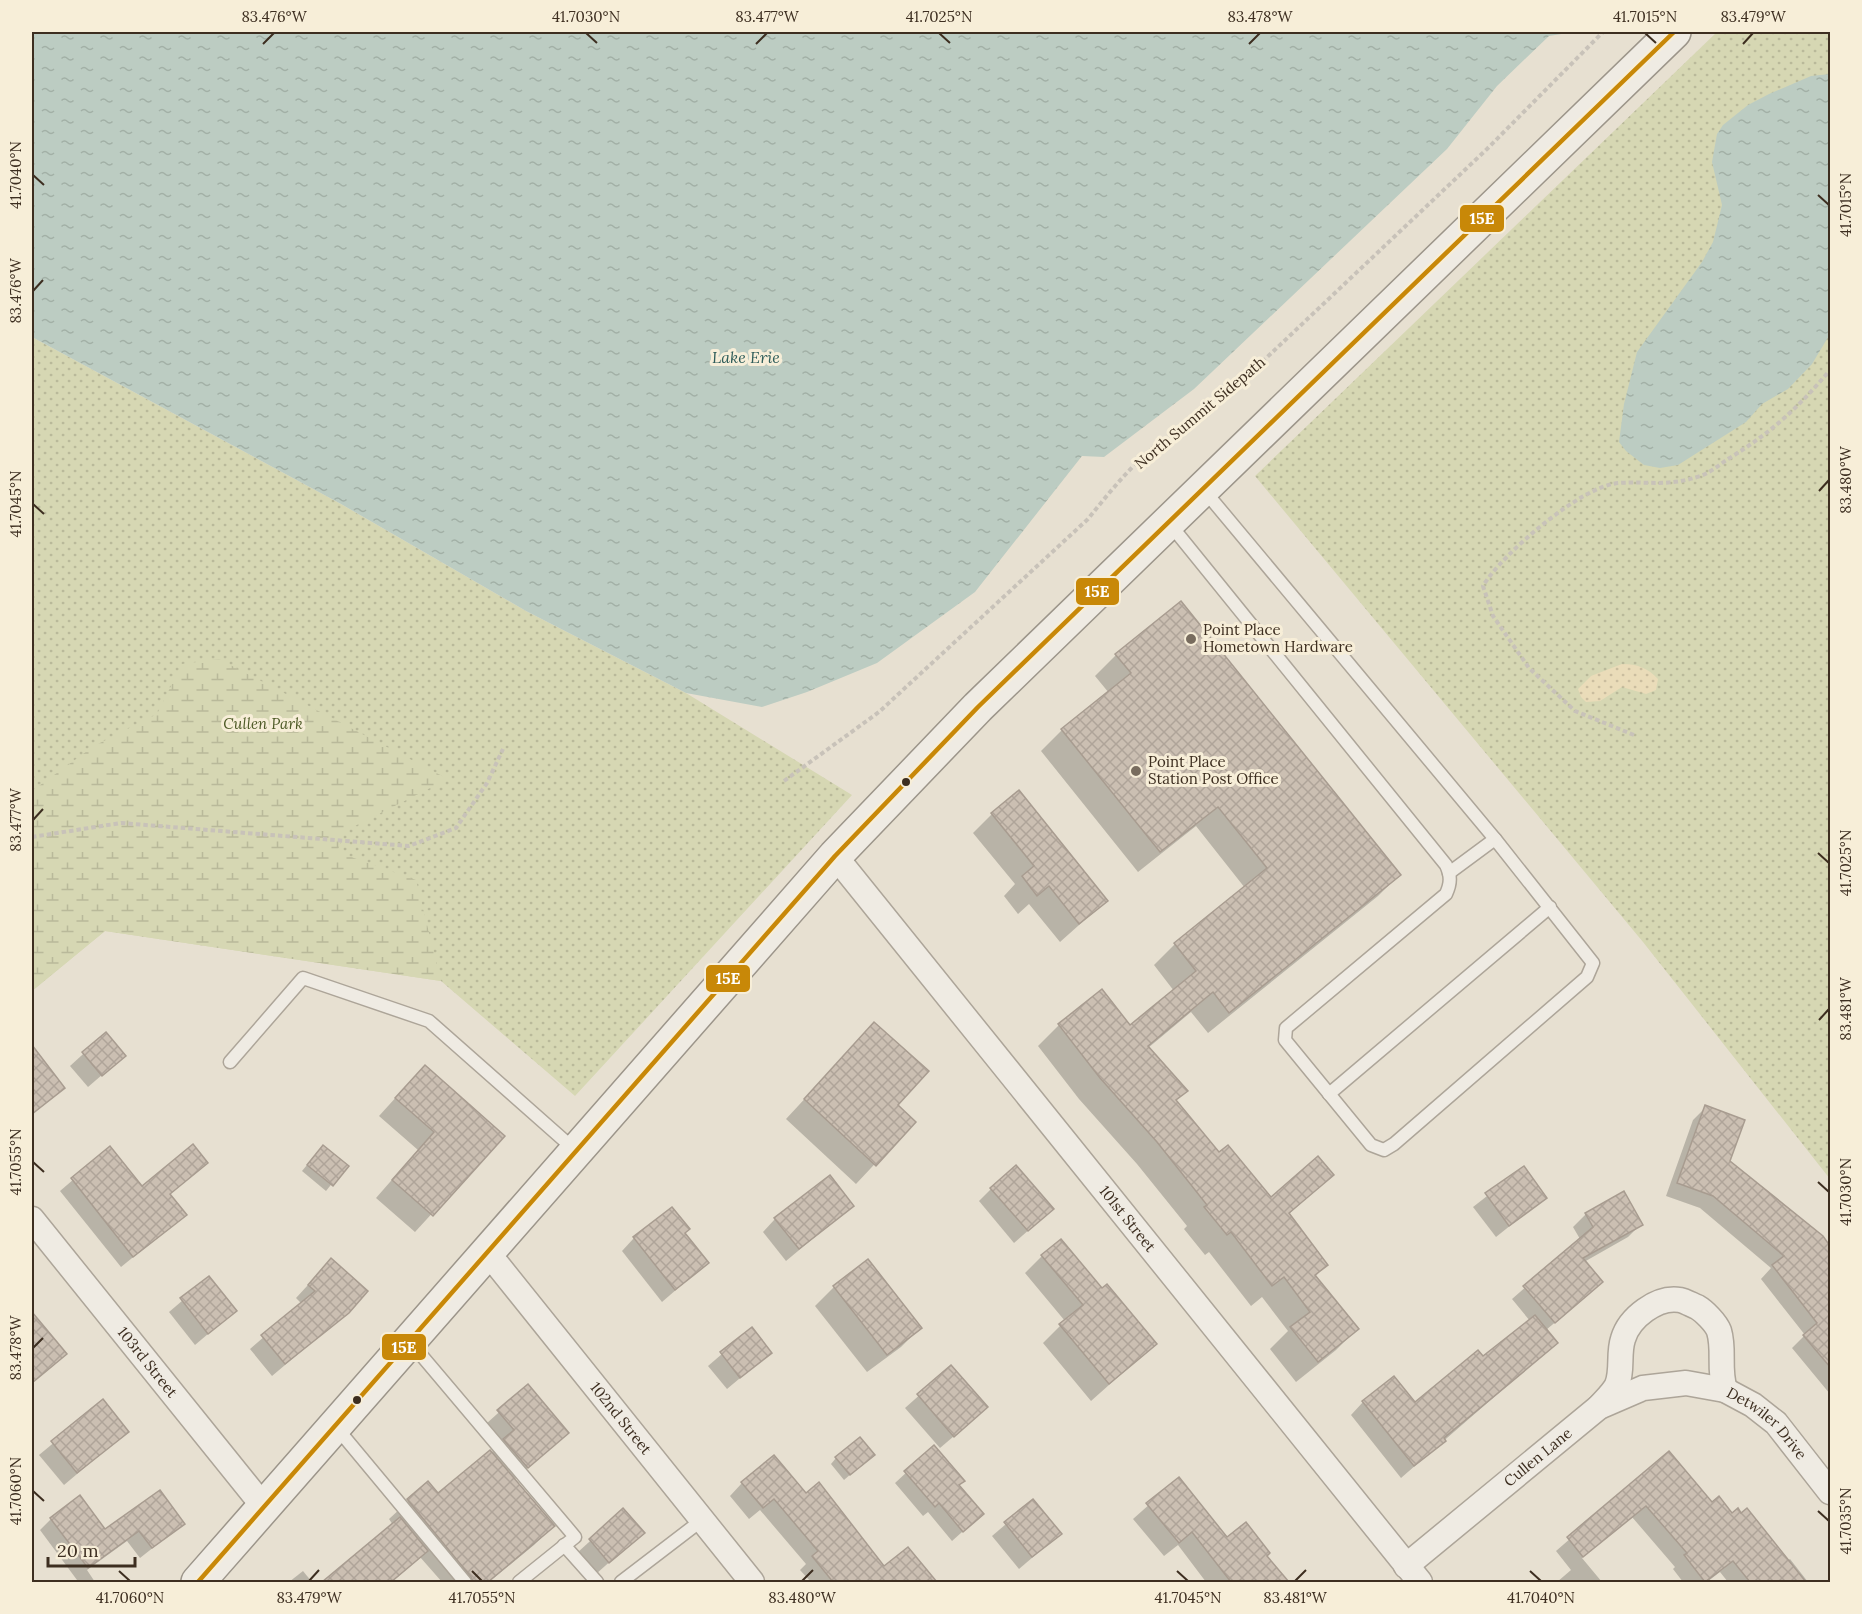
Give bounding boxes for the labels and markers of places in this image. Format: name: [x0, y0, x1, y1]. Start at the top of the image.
place label: Point Place Hometown Hardware: [1203, 620, 1353, 656]
marker: Point Place Hometown Hardware: [1184, 632, 1198, 646]
place label: Point Place Station Post Office: [1148, 752, 1279, 788]
marker: Point Place Station Post Office: [1129, 764, 1143, 778]
unlabelled marker: [900, 776, 912, 788]
unlabelled marker: [351, 1394, 363, 1406]

